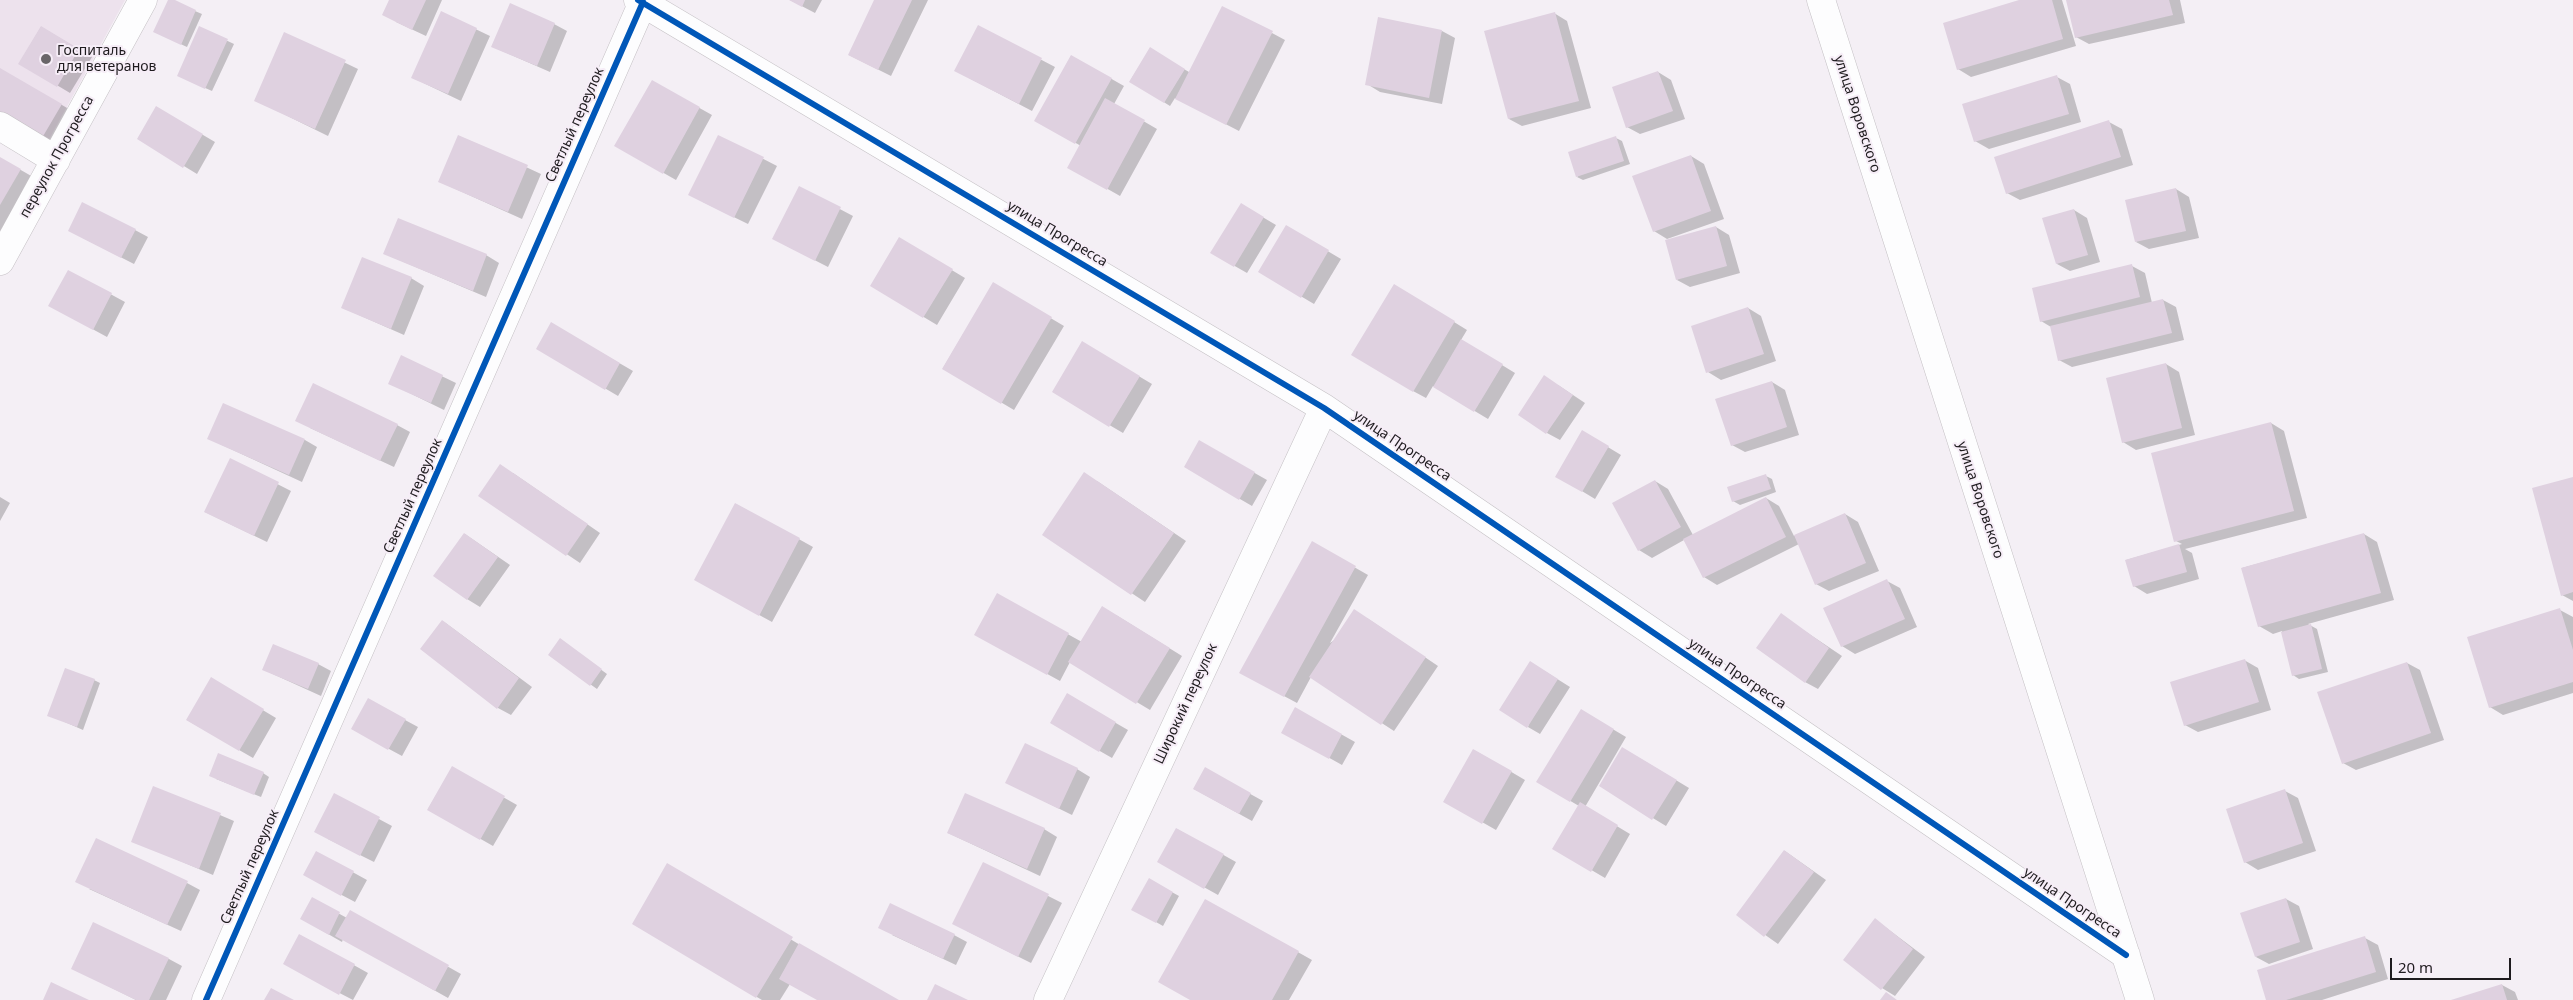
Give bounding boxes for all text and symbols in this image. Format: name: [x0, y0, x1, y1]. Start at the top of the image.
place label: Госпиталь для ветеранов: [57, 43, 156, 75]
marker: Госпиталь для ветеранов: [39, 52, 53, 66]
street label: улица Воровского: [1830, 53, 1884, 175]
street label: Светлый переулок: [542, 65, 608, 185]
street label: переулок Прогресса: [16, 93, 98, 221]
street label: улица Прогресса: [1004, 197, 1110, 271]
street label: улица Прогресса: [1350, 407, 1454, 485]
street label: Светлый переулок: [380, 436, 446, 556]
street label: улица Воровского: [1953, 439, 2007, 561]
street label: улица Прогресса: [1685, 635, 1789, 713]
street label: Широкий переулок: [1151, 641, 1221, 767]
street label: Светлый переулок: [217, 807, 283, 927]
street label: улица Прогресса: [2020, 864, 2124, 942]
scale bar: [2393, 948, 2514, 980]
text: 20 m: [2398, 957, 2433, 977]

